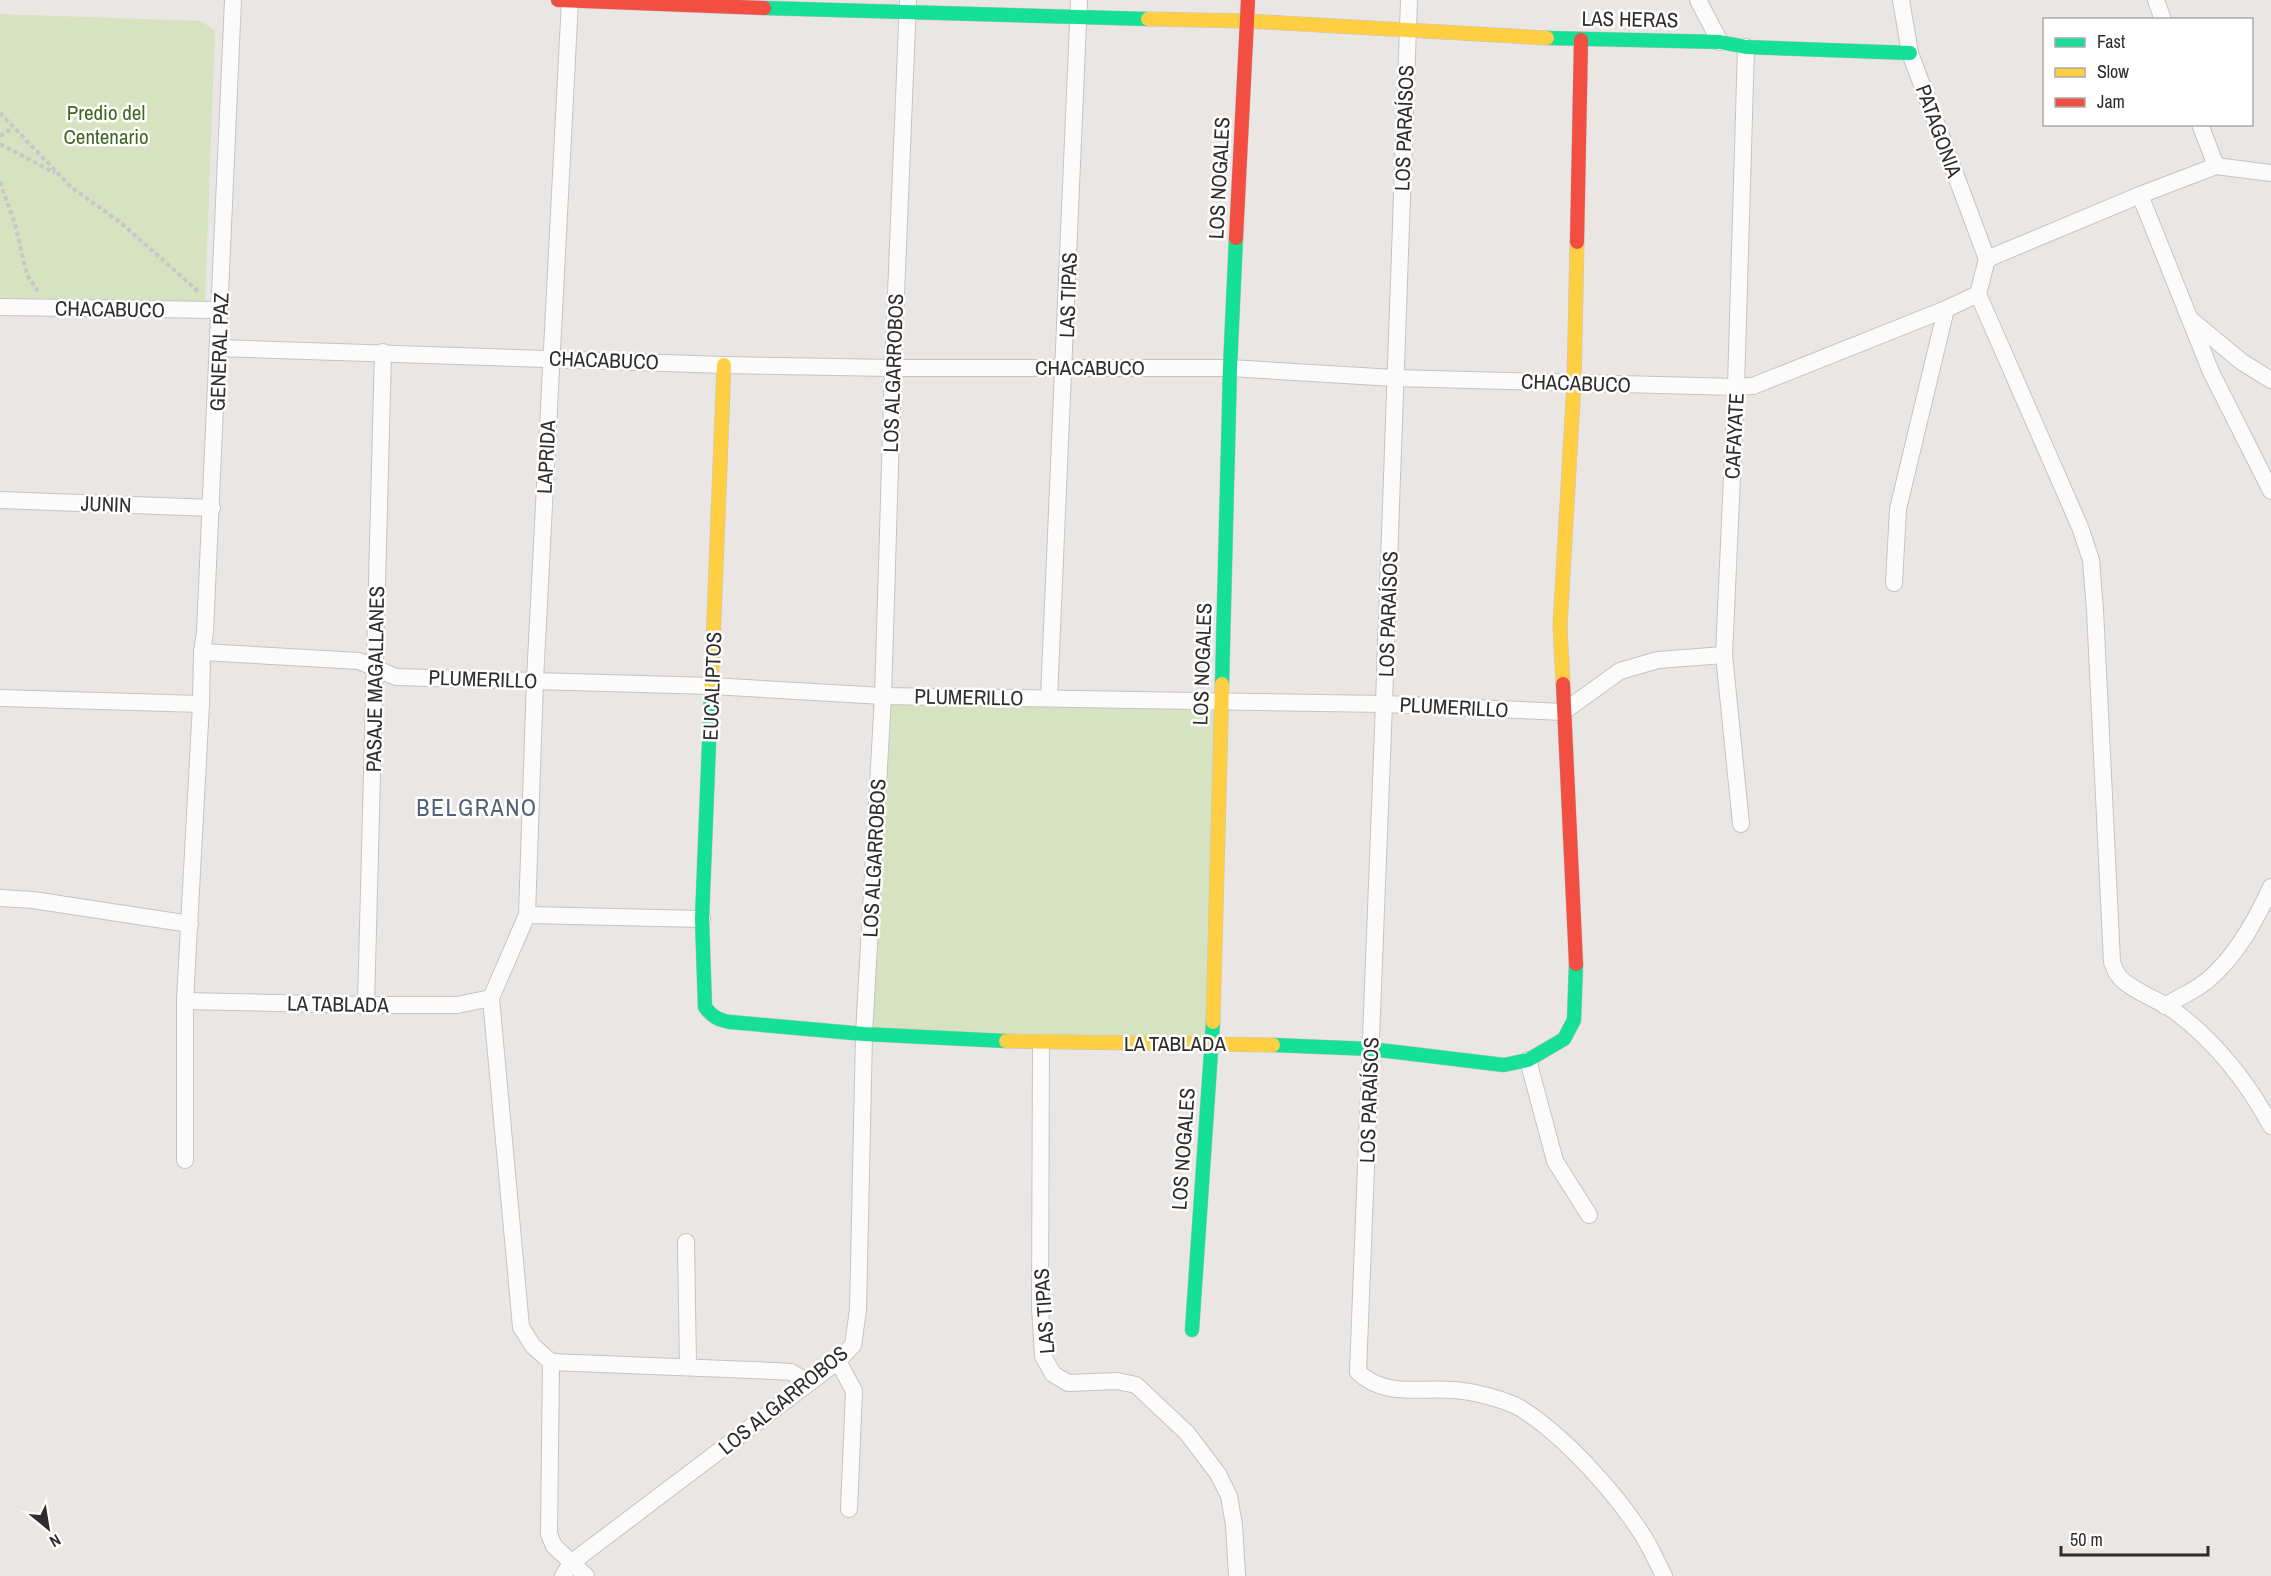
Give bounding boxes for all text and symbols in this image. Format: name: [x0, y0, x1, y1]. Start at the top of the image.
street label: LAS HERAS: [1581, 4, 1679, 34]
legend: [2043, 18, 2253, 126]
text: Fast: [2097, 29, 2125, 54]
text: Slow: [2097, 59, 2129, 84]
street label: LOS PARAÍSOS: [1387, 65, 1421, 191]
street label: PATAGONIA: [1909, 81, 1969, 182]
text: Jam: [2097, 89, 2125, 114]
park label: Predio del Centenario: [63, 98, 149, 151]
street label: LOS NOGALES: [1201, 116, 1237, 240]
street label: LAS TIPAS: [1052, 252, 1084, 338]
street label: GENERAL PAZ: [202, 292, 236, 412]
street label: LOS ALGARROBOS: [876, 293, 910, 453]
street label: CHACABUCO: [55, 294, 165, 324]
street label: CHACABUCO: [549, 344, 659, 376]
street label: CHACABUCO: [1035, 353, 1145, 382]
street label: CHACABUCO: [1521, 367, 1631, 399]
street label: CAFAYATE: [1717, 392, 1751, 480]
street label: LAPRIDA: [530, 419, 562, 495]
street label: JUNIN: [80, 489, 132, 519]
street label: LOS PARAÍSOS: [1371, 551, 1405, 677]
street label: PASAJE MAGALLANES: [359, 586, 391, 772]
street label: LOS NOGALES: [1185, 602, 1219, 726]
street label: EUCALIPTOS: [696, 631, 728, 741]
street label: PLUMERILLO: [428, 663, 538, 695]
street label: PLUMERILLO: [914, 682, 1024, 712]
street label: PLUMERILLO: [1399, 690, 1509, 724]
street label: LOS ALGARROBOS: [855, 778, 893, 938]
district label: BELGRANO: [416, 791, 538, 823]
street label: LA TABLADA: [287, 989, 390, 1019]
street label: LA TABLADA: [1124, 1029, 1226, 1058]
street label: LOS PARAÍSOS: [1352, 1037, 1386, 1163]
street label: LOS NOGALES: [1164, 1087, 1202, 1211]
street label: LAS TIPAS: [1027, 1267, 1061, 1355]
street label: LOS ALGARROBOS: [712, 1339, 854, 1461]
north arrow: [18, 1498, 78, 1558]
scale bar: [2061, 1519, 2208, 1557]
text: 50 m: [2070, 1527, 2103, 1552]
text: N: [46, 1529, 65, 1553]

